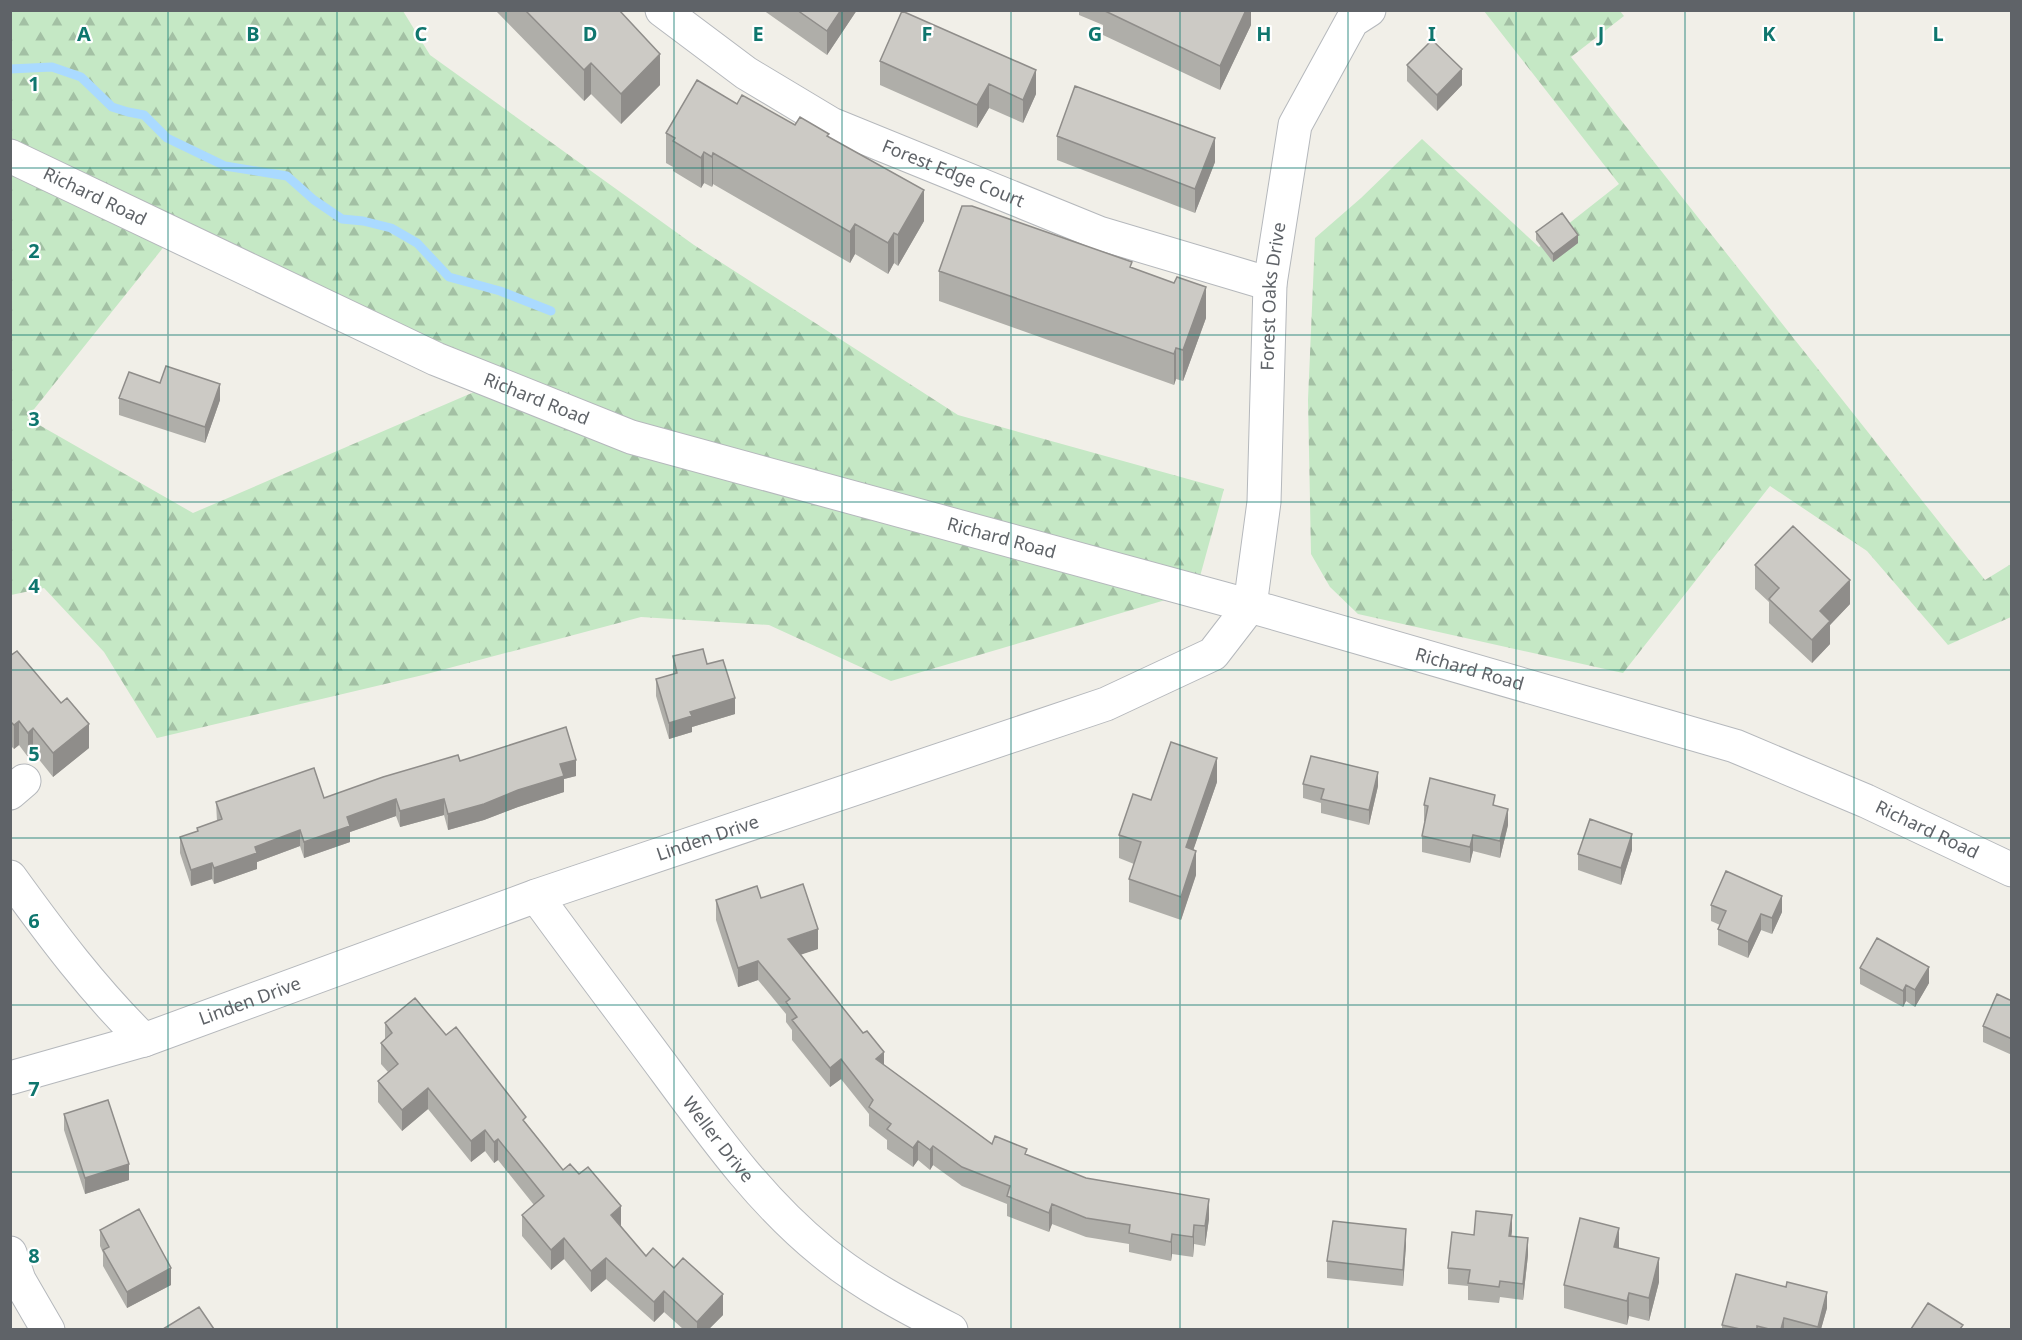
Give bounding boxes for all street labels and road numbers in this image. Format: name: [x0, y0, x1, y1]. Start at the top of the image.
street label: Forest Edge Court: [879, 133, 1029, 213]
street label: Richard Road: [40, 161, 151, 230]
street label: Forest Oaks Drive: [1255, 220, 1291, 371]
street label: Richard Road: [480, 366, 593, 430]
street label: Richard Road: [945, 511, 1059, 564]
street label: Richard Road: [1413, 641, 1527, 695]
street label: Richard Road: [1872, 794, 1983, 864]
street label: Linden Drive: [653, 809, 762, 866]
street label: Linden Drive: [195, 971, 304, 1030]
street label: Weller Drive: [678, 1091, 760, 1187]

